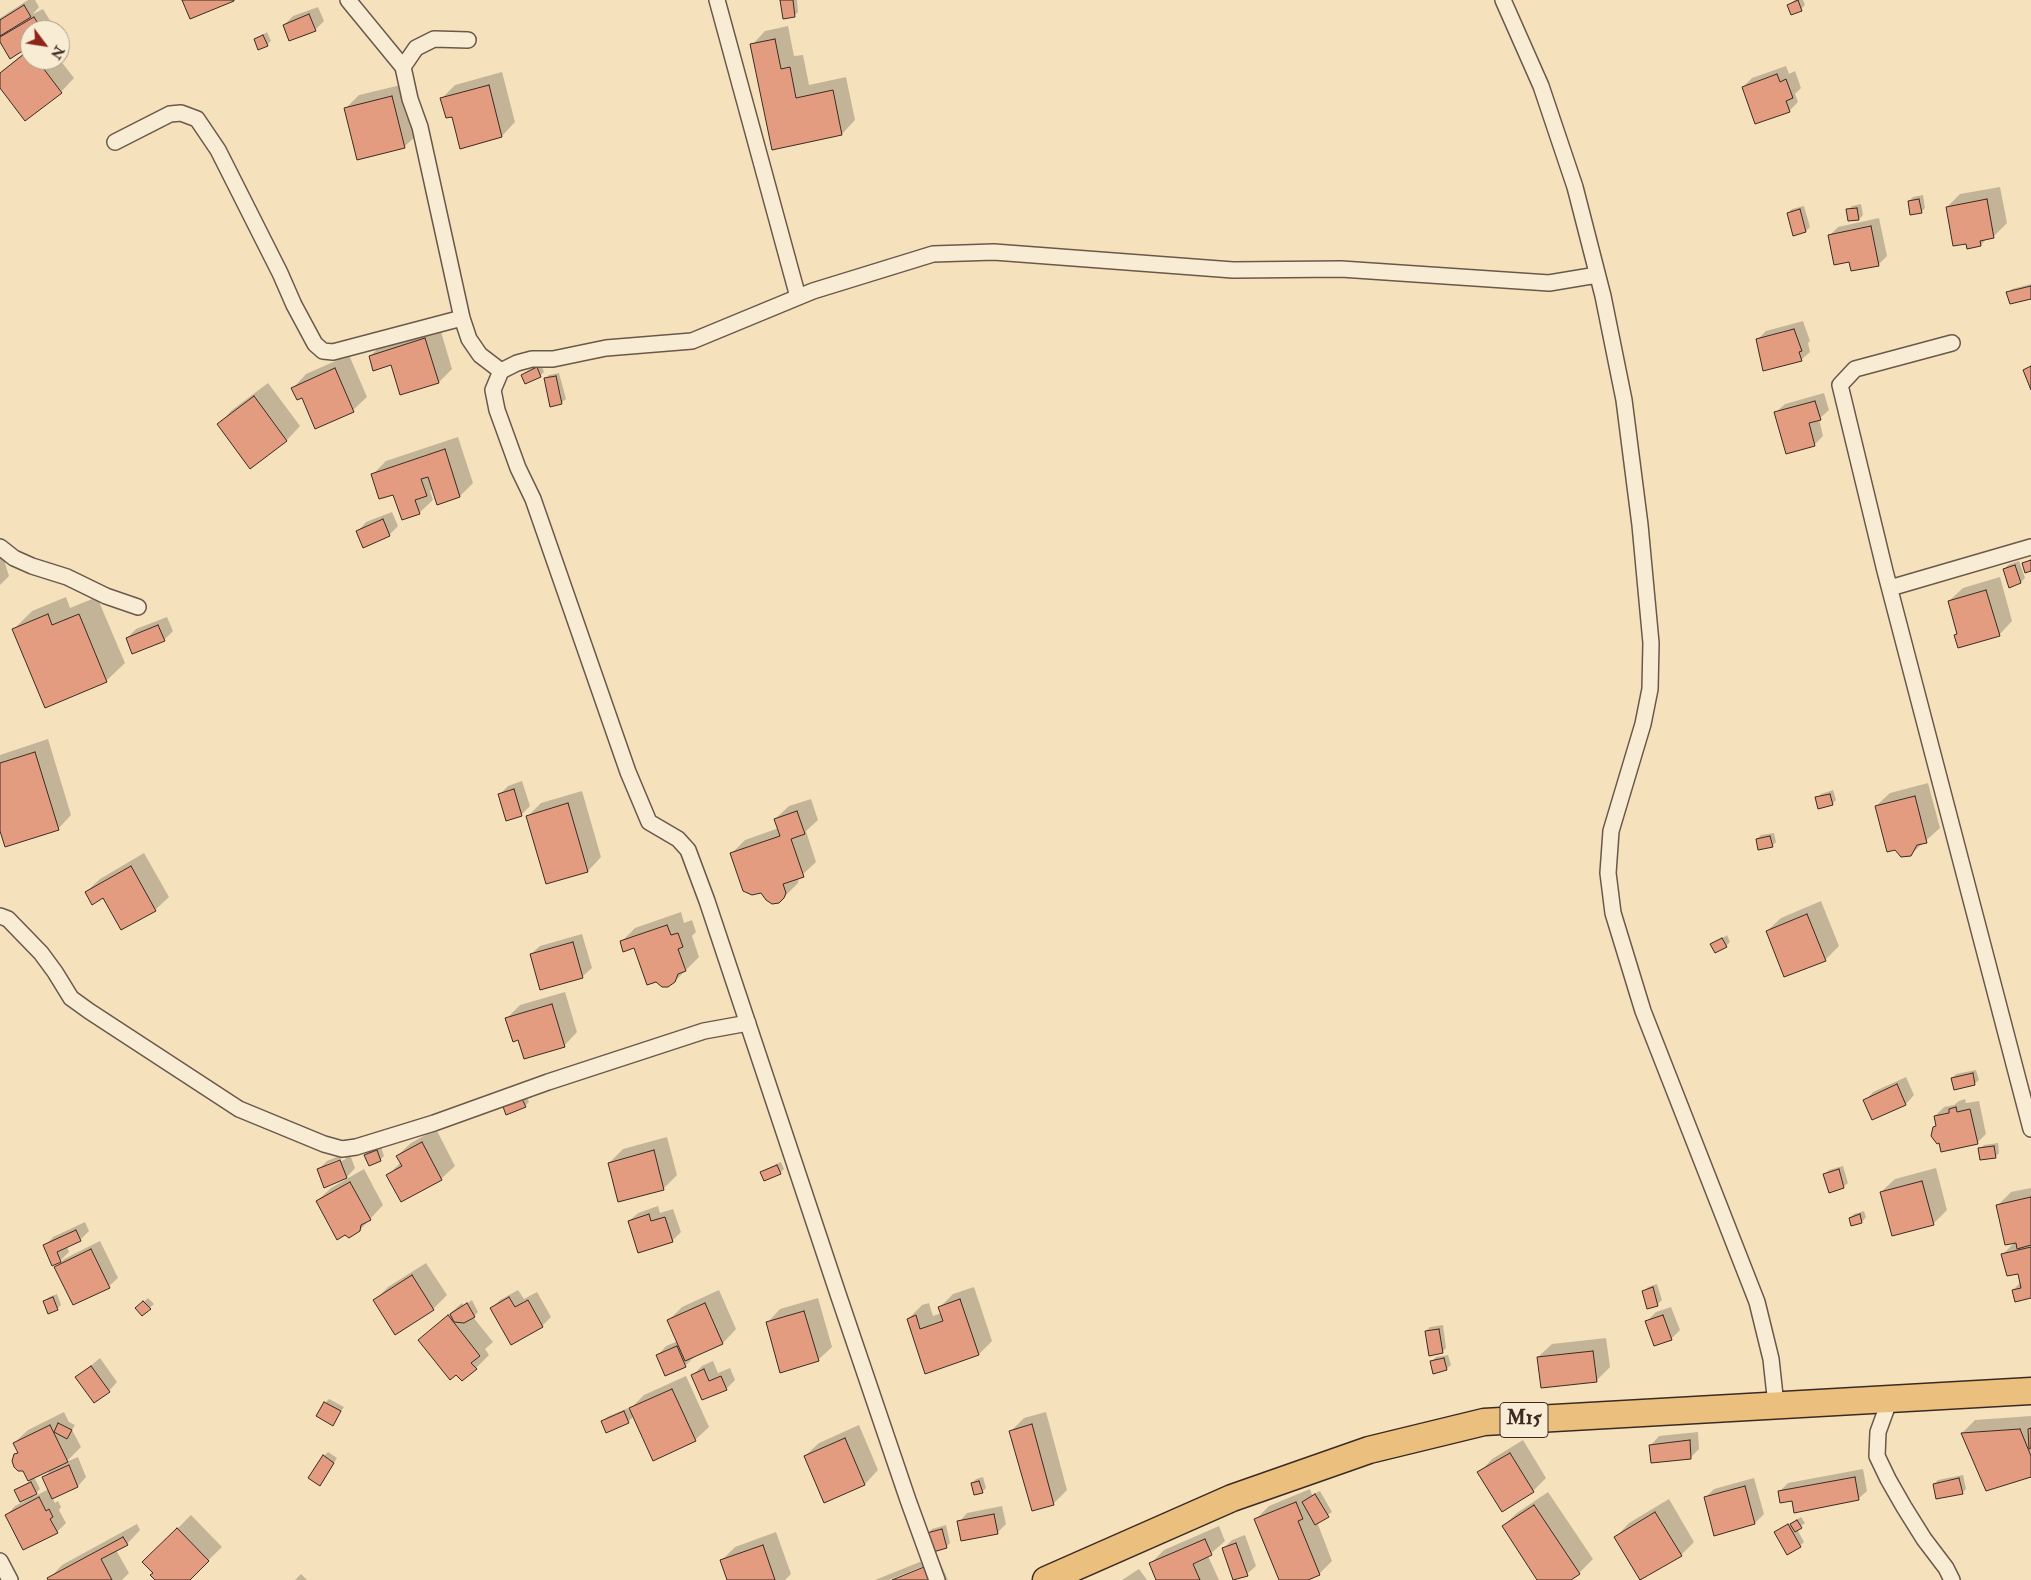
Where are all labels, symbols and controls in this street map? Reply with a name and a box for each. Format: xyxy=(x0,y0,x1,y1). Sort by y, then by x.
north arrow xyxy=(20,20,70,70)
text: N xyxy=(47,43,68,62)
road number: M15 xyxy=(1500,1402,1548,1438)

